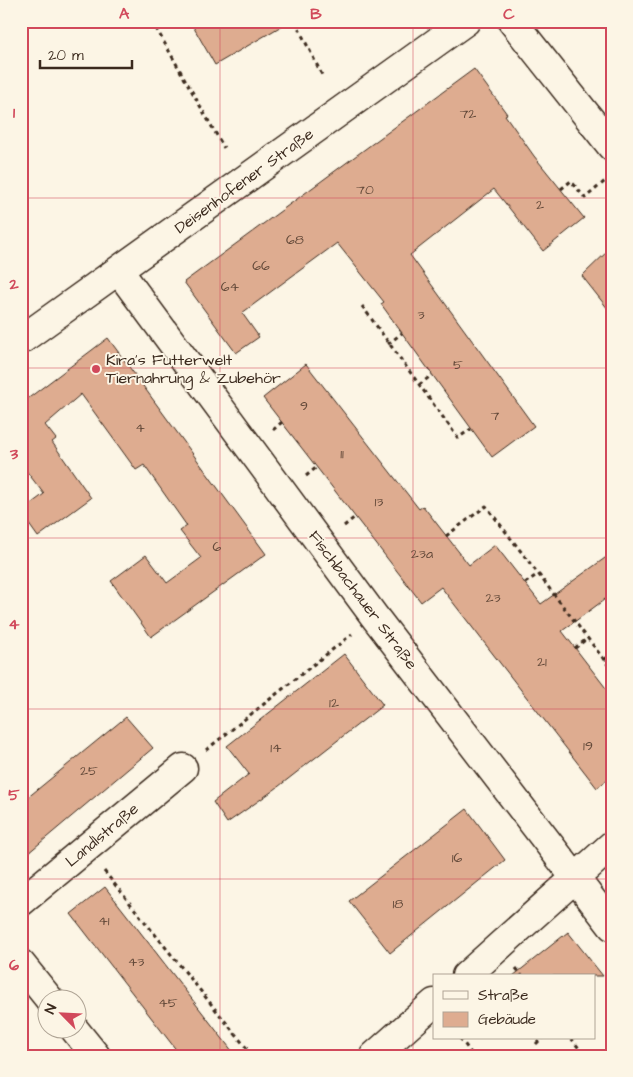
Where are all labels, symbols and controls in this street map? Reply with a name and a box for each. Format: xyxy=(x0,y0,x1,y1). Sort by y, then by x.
text: A xyxy=(119,3,130,25)
text: B xyxy=(310,3,322,25)
text: C xyxy=(503,3,515,25)
scale bar xyxy=(40,38,132,70)
text: 20 m xyxy=(48,45,84,66)
text: 1 xyxy=(13,102,16,124)
house number: 72 xyxy=(460,104,476,124)
street label: Deisenhofener Straße xyxy=(170,123,318,239)
house number: 70 xyxy=(356,180,374,200)
house number: 2 xyxy=(536,195,544,215)
house number: 68 xyxy=(286,230,304,250)
house number: 66 xyxy=(252,256,270,276)
text: 2 xyxy=(8,273,19,295)
house number: 64 xyxy=(221,277,240,297)
house number: 3 xyxy=(417,305,425,325)
place label: Kira's Futterwelt Tiernahrung & Zubehör xyxy=(106,349,281,390)
house number: 5 xyxy=(453,355,463,375)
marker: Kira's Futterwelt Tiernahrung & Zubehör xyxy=(90,363,102,375)
house number: 9 xyxy=(300,396,308,416)
house number: 7 xyxy=(491,406,500,426)
house number: 4 xyxy=(135,418,145,438)
text: 3 xyxy=(9,443,19,465)
house number: 11 xyxy=(340,444,344,464)
house number: 13 xyxy=(375,492,383,512)
street label: Fischbachauer Straße xyxy=(303,526,423,674)
house number: 6 xyxy=(213,537,222,557)
house number: 23a xyxy=(411,544,433,564)
house number: 23 xyxy=(485,588,501,608)
text: 4 xyxy=(9,613,20,635)
house number: 21 xyxy=(537,652,547,672)
house number: 12 xyxy=(329,693,339,713)
house number: 19 xyxy=(583,736,593,756)
house number: 14 xyxy=(270,738,282,758)
house number: 25 xyxy=(80,761,98,781)
text: 5 xyxy=(8,784,20,806)
street label: Landlstraße xyxy=(61,798,144,872)
house number: 16 xyxy=(452,848,463,868)
house number: 18 xyxy=(393,894,403,914)
house number: 41 xyxy=(98,911,110,931)
house number: 43 xyxy=(128,952,144,972)
text: 6 xyxy=(9,954,19,976)
legend xyxy=(433,974,596,1040)
text: Straße xyxy=(478,985,528,1006)
north arrow xyxy=(38,990,88,1040)
house number: 45 xyxy=(158,993,178,1013)
text: N xyxy=(40,1001,62,1017)
text: Gebäude xyxy=(478,1009,536,1030)

